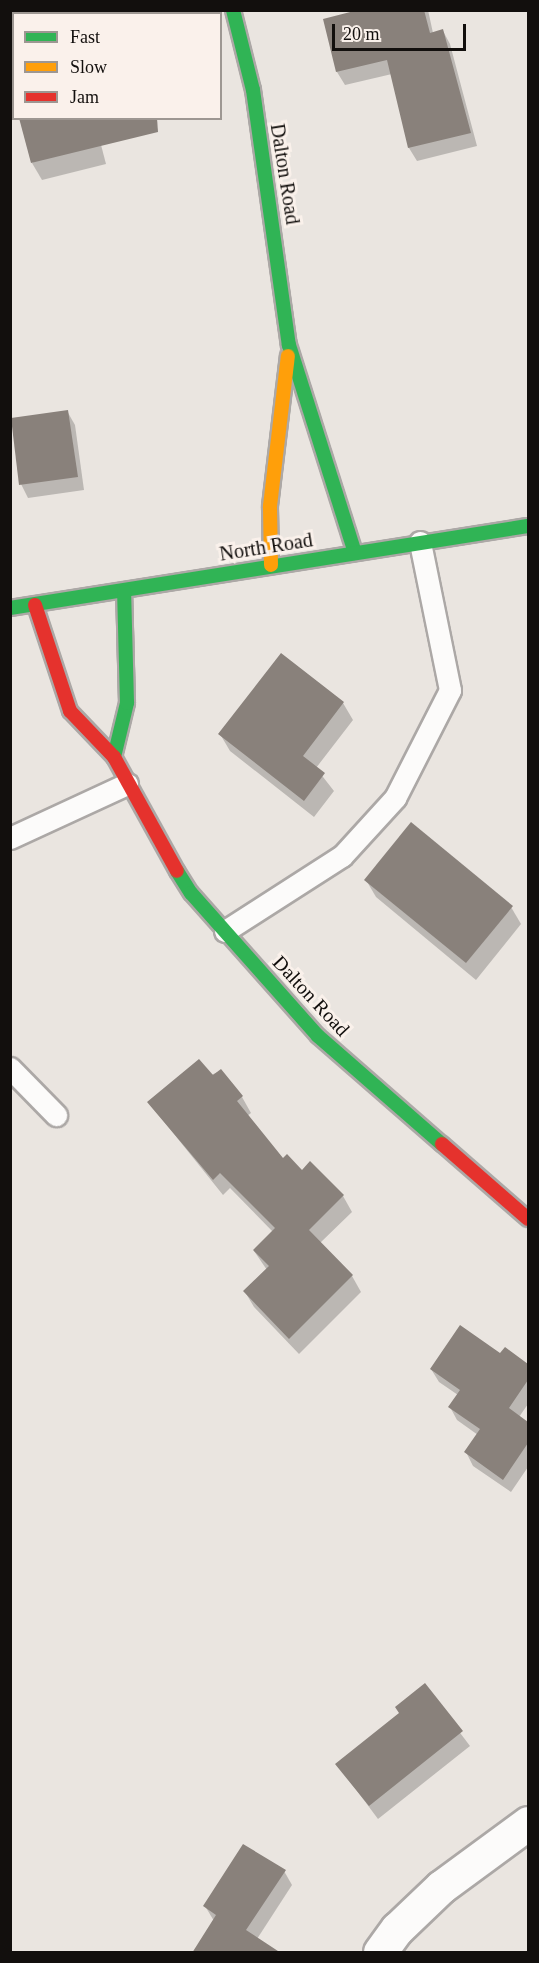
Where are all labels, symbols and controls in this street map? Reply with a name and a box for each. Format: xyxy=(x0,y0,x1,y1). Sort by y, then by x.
legend xyxy=(12,12,222,120)
scale bar xyxy=(335,12,468,50)
text: 20 m xyxy=(343,24,380,44)
text: Fast xyxy=(70,27,100,47)
text: Slow xyxy=(70,57,107,77)
text: Jam xyxy=(70,87,99,107)
street label: Dalton Road xyxy=(265,122,305,226)
street label: North Road xyxy=(218,528,314,566)
street label: Dalton Road xyxy=(268,951,354,1041)

